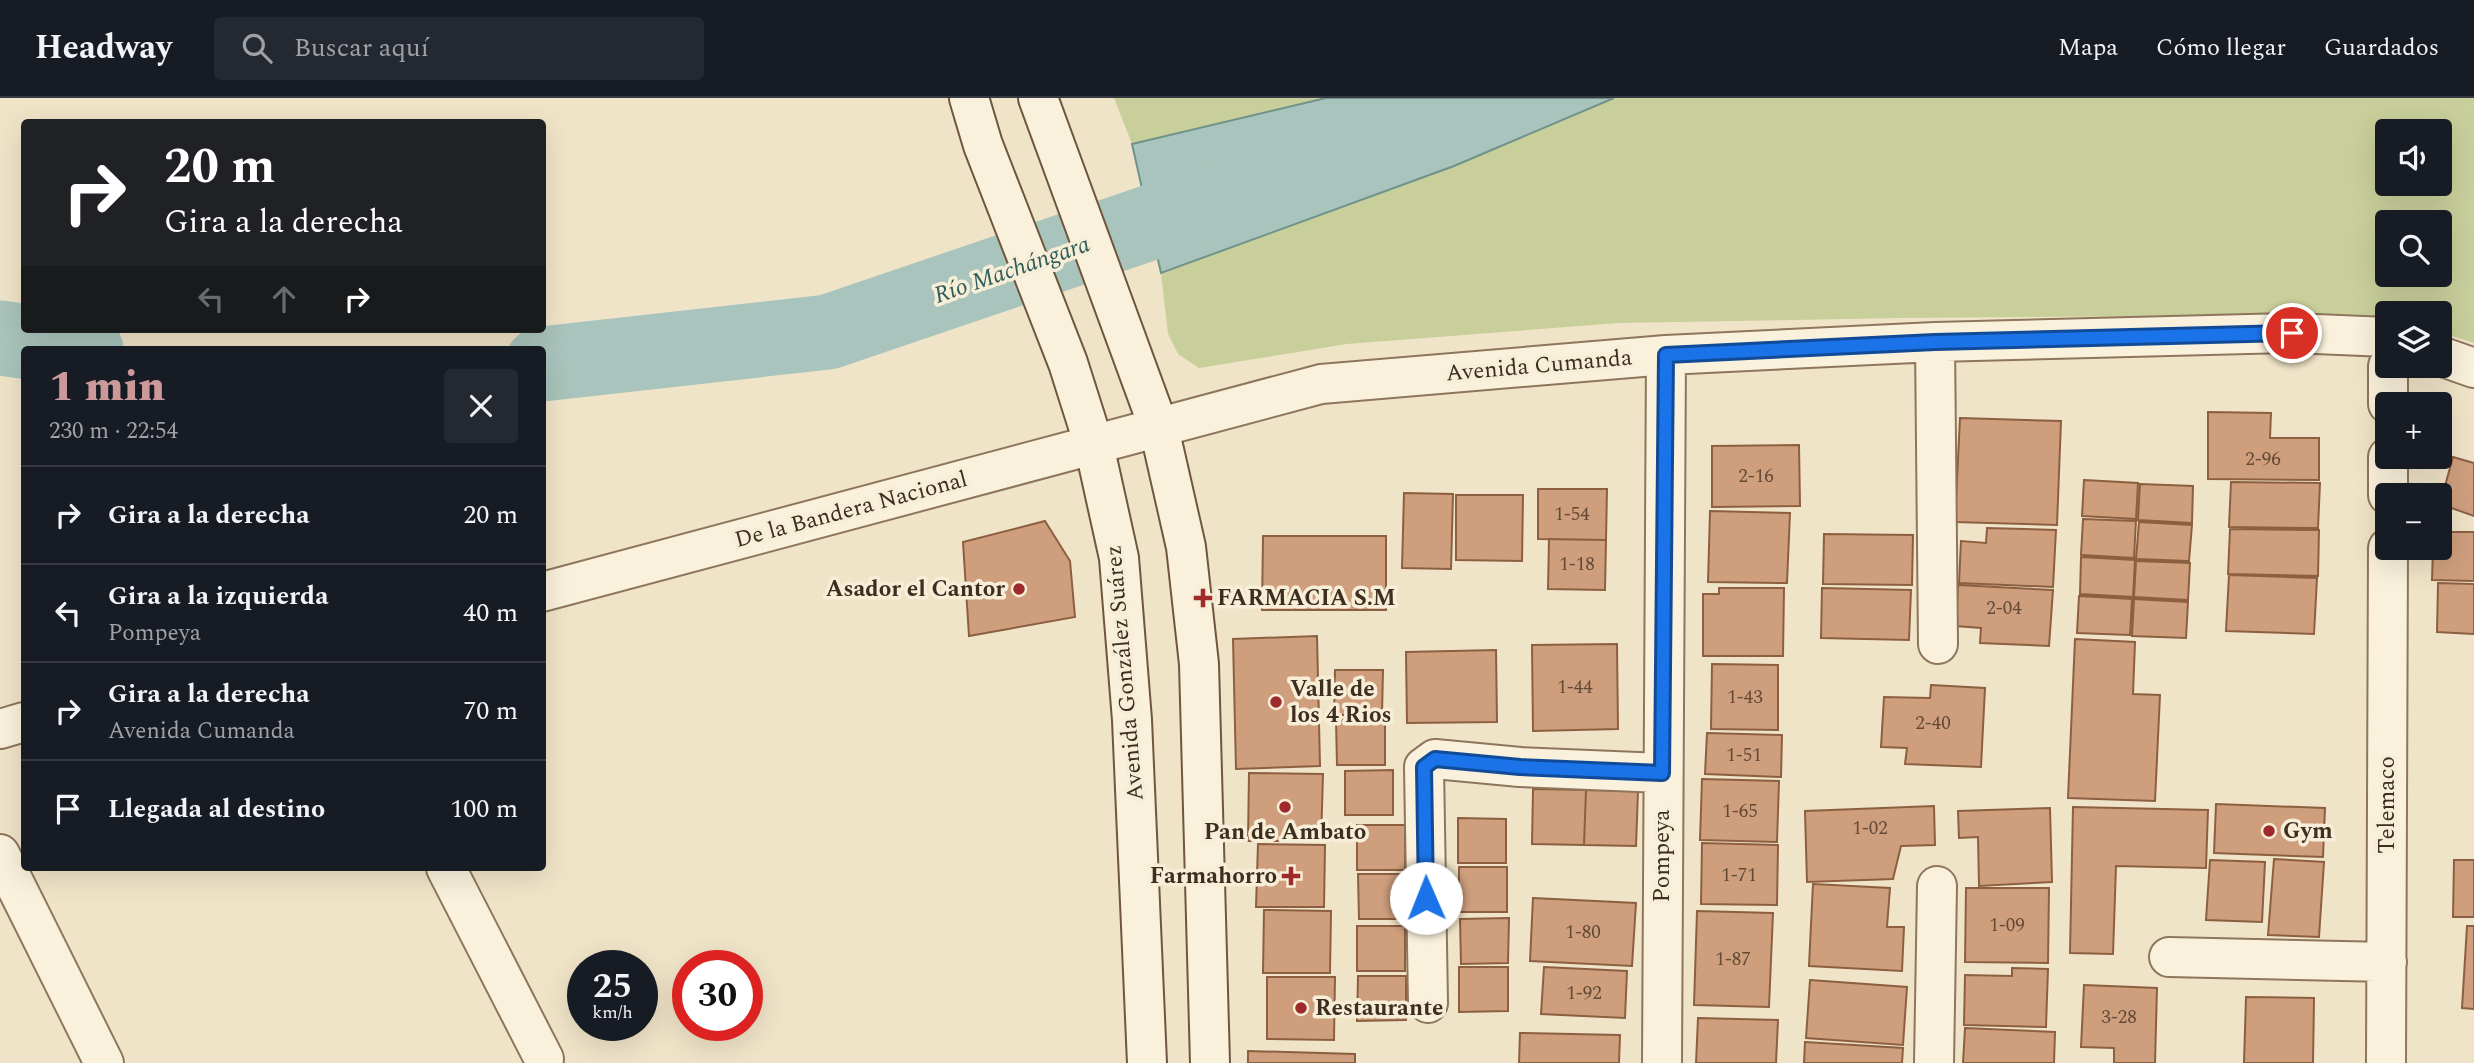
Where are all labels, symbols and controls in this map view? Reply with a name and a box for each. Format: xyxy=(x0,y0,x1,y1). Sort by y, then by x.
search box xyxy=(214,17,704,80)
text: Headway xyxy=(35,23,172,73)
text: Buscar aquí xyxy=(294,28,429,68)
icon: search xyxy=(238,29,276,67)
text: Mapa xyxy=(2058,30,2118,66)
text: Cómo llegar xyxy=(2156,30,2286,66)
text: Guardados xyxy=(2324,30,2439,66)
map controls xyxy=(2375,119,2452,560)
button: sound xyxy=(2375,119,2452,196)
text: 20 m xyxy=(164,130,275,205)
icon: right xyxy=(49,147,140,238)
text: Gira a la derecha xyxy=(164,198,403,247)
button: search xyxy=(2375,210,2452,287)
water label: Río Machángara xyxy=(929,226,1095,314)
icon: left xyxy=(192,280,230,318)
icon: ahead xyxy=(265,280,303,318)
icon: right xyxy=(338,280,376,318)
button: layers xyxy=(2375,301,2452,378)
pin xyxy=(2262,303,2322,363)
icon: arrive xyxy=(2273,314,2311,352)
street label: Avenida Cumanda xyxy=(1444,340,1634,392)
text: 1 min xyxy=(49,356,165,419)
button: close xyxy=(444,369,518,443)
button: + xyxy=(2375,392,2452,469)
text: 230 m · 22:54 xyxy=(49,414,178,449)
house number: 2-96 xyxy=(2245,445,2281,474)
street label: De la Bandera Nacional xyxy=(731,462,971,558)
house number: 2-16 xyxy=(1738,462,1774,491)
button: − xyxy=(2375,483,2452,560)
text: Gira a la derecha xyxy=(108,495,310,535)
text: 20 m xyxy=(463,495,518,535)
icon: right xyxy=(49,496,87,534)
house number: 1-54 xyxy=(1554,500,1590,529)
street label: Avenida González Suárez xyxy=(1096,544,1154,802)
house number: 1-18 xyxy=(1559,550,1595,579)
place label: Asador el Cantor xyxy=(826,572,1005,607)
text: Gira a la izquierda xyxy=(108,576,329,616)
marker: Asador el Cantor xyxy=(1011,581,1027,597)
place label: FARMACIA S.M xyxy=(1217,581,1396,616)
marker: FARMACIA S.M xyxy=(1195,590,1211,606)
text: 40 m xyxy=(463,593,518,633)
icon: left xyxy=(49,594,87,632)
house number: 2-04 xyxy=(1986,594,2022,623)
text: Pompeya xyxy=(108,616,201,651)
place label: Valle de los 4 Rios xyxy=(1290,672,1392,733)
house number: 1-44 xyxy=(1557,673,1593,702)
text: Gira a la derecha xyxy=(108,674,310,714)
house number: 1-43 xyxy=(1727,683,1763,712)
text: 70 m xyxy=(463,691,518,731)
icon: right xyxy=(49,692,87,730)
marker: Valle de los 4 Rios xyxy=(1268,694,1284,710)
house number: 2-40 xyxy=(1915,709,1951,738)
text: Avenida Cumanda xyxy=(108,714,295,749)
house number: 1-51 xyxy=(1726,741,1762,770)
street label: Telemaco xyxy=(2370,756,2405,854)
text: Llegada al destino xyxy=(108,789,325,829)
text: 100 m xyxy=(450,789,518,829)
icon: arrive xyxy=(49,790,87,828)
house number: 1-65 xyxy=(1722,797,1758,826)
marker: Pan de Ambato xyxy=(1277,799,1293,815)
street label: Pompeya xyxy=(1645,810,1680,903)
house number: 1-02 xyxy=(1852,814,1888,843)
place label: Gym xyxy=(2283,814,2333,849)
place label: Pan de Ambato xyxy=(1204,815,1366,850)
marker: Gym xyxy=(2261,823,2277,839)
place label: Farmahorro xyxy=(1150,859,1277,894)
position arrow xyxy=(1389,861,1463,935)
house number: 1-71 xyxy=(1721,861,1757,890)
marker: Farmahorro xyxy=(1283,868,1299,884)
house number: 1-09 xyxy=(1989,911,2025,940)
house number: 1-80 xyxy=(1565,918,1601,947)
house number: 1-87 xyxy=(1715,945,1751,974)
speed limit sign: 30 xyxy=(672,950,763,1041)
text: 25 xyxy=(593,960,632,1013)
house number: 1-92 xyxy=(1566,979,1602,1008)
place label: Restaurante xyxy=(1315,991,1443,1026)
text: km/h xyxy=(592,999,633,1026)
marker: Restaurante xyxy=(1293,1000,1309,1016)
house number: 3-28 xyxy=(2101,1003,2137,1032)

